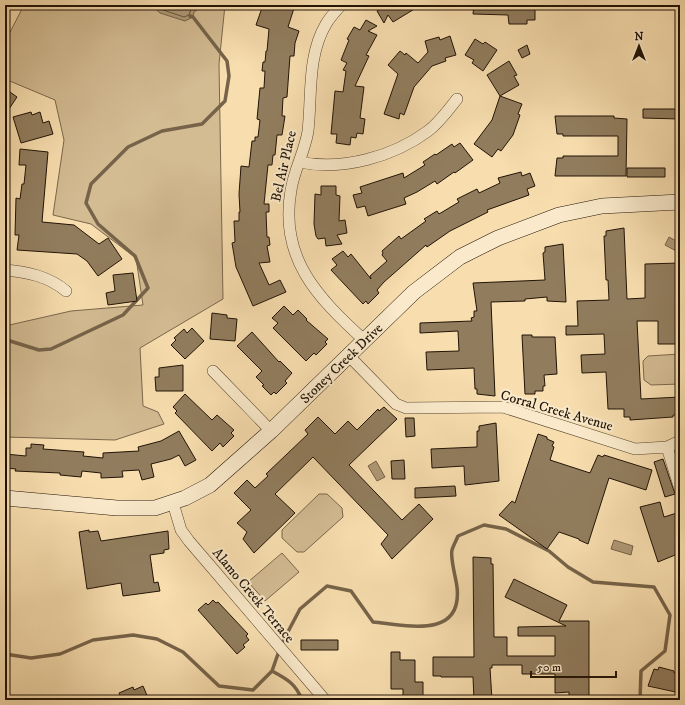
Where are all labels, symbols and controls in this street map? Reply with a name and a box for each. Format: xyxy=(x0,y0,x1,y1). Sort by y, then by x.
north arrow xyxy=(619,26,659,66)
text: N xyxy=(634,30,644,44)
street label: Bel Air Place xyxy=(267,129,301,204)
street label: Stoney Creek Drive xyxy=(296,319,387,408)
street label: Corral Creek Avenue xyxy=(498,386,615,436)
street label: Alamo Creek Terrace xyxy=(208,544,298,647)
scale bar xyxy=(531,653,616,679)
text: 50 m xyxy=(537,660,561,675)

